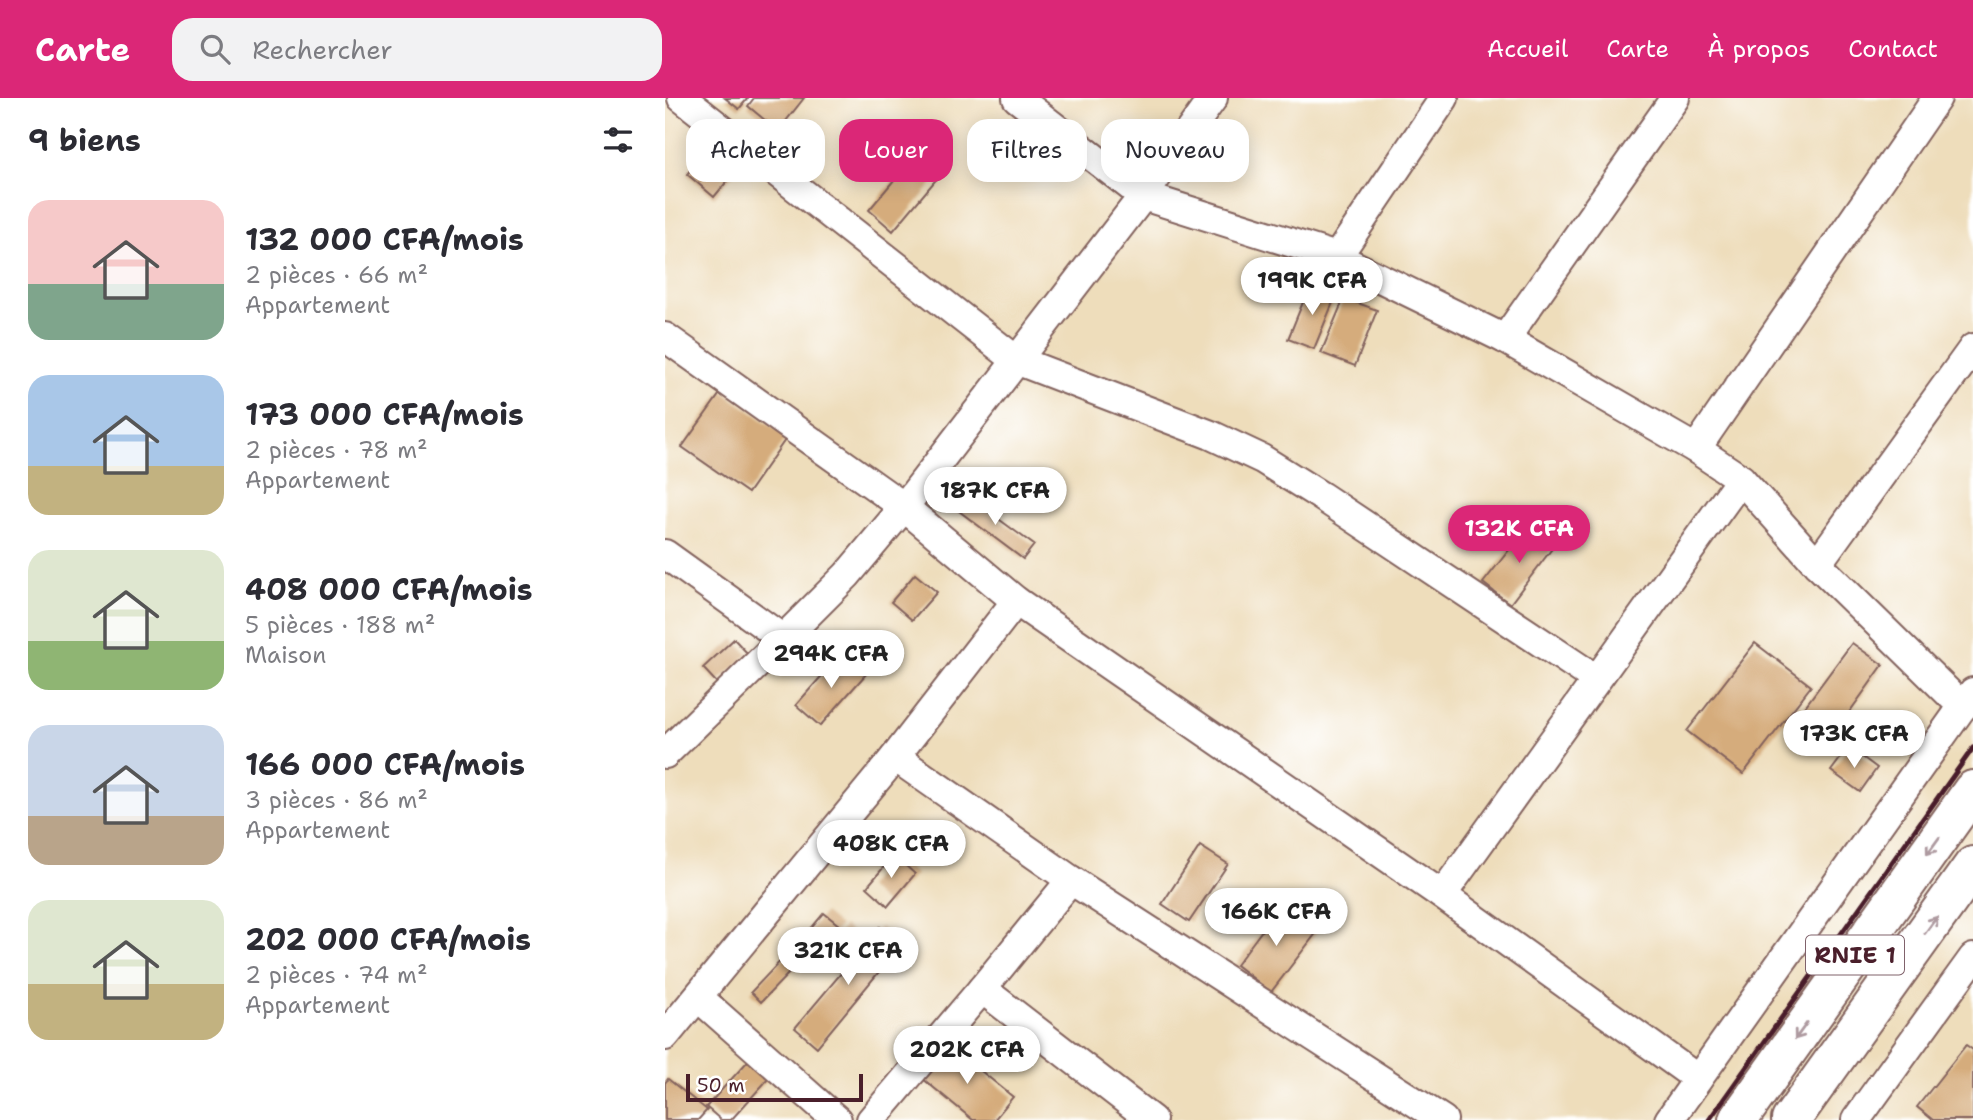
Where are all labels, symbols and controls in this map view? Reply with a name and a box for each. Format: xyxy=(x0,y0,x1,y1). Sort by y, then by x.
search box xyxy=(172,18,662,81)
text: Carte xyxy=(35,27,130,72)
icon: search xyxy=(196,30,234,68)
text: Rechercher xyxy=(252,32,393,67)
text: Accueil xyxy=(1487,33,1568,65)
text: Carte xyxy=(1606,33,1669,65)
text: À propos xyxy=(1707,33,1810,65)
text: Contact xyxy=(1848,33,1938,65)
chip: Acheter xyxy=(686,119,825,182)
chip: Louer xyxy=(839,119,953,182)
chip: Filtres xyxy=(967,119,1087,182)
chip: Nouveau xyxy=(1101,119,1249,182)
text: 9 biens xyxy=(28,120,141,161)
icon: filters xyxy=(599,121,637,159)
text: 132 000 CFA/mois xyxy=(245,219,524,260)
icon: home xyxy=(84,228,168,312)
pin: 199K CFA xyxy=(1240,258,1384,317)
text: 2 pièces · 66 m² xyxy=(245,260,428,290)
text: 199K CFA xyxy=(1257,265,1367,295)
text: Appartement xyxy=(245,290,390,320)
text: 173 000 CFA/mois xyxy=(245,394,524,435)
icon: home xyxy=(84,403,168,487)
text: 2 pièces · 78 m² xyxy=(245,435,428,465)
text: Appartement xyxy=(245,465,390,495)
pin: 187K CFA xyxy=(923,468,1067,527)
text: 187K CFA xyxy=(940,475,1050,505)
pin: 132K CFA xyxy=(1447,505,1591,565)
text: 132K CFA xyxy=(1464,513,1574,543)
text: 408 000 CFA/mois xyxy=(245,569,533,610)
icon: home xyxy=(84,578,168,662)
text: 5 pièces · 188 m² xyxy=(245,610,435,640)
pin: 294K CFA xyxy=(759,630,903,690)
text: 294K CFA xyxy=(773,638,889,668)
text: Maison xyxy=(245,640,326,670)
pin: 173K CFA xyxy=(1782,710,1926,770)
text: 173K CFA xyxy=(1799,718,1909,748)
text: 166 000 CFA/mois xyxy=(245,744,525,785)
icon: home xyxy=(84,753,168,837)
text: 3 pièces · 86 m² xyxy=(245,785,428,815)
text: Appartement xyxy=(245,815,390,845)
pin: 408K CFA xyxy=(819,820,963,880)
text: 408K CFA xyxy=(833,828,949,858)
one-way arrow xyxy=(1926,836,1940,855)
pin: 166K CFA xyxy=(1204,888,1348,948)
text: 166K CFA xyxy=(1221,896,1331,926)
one-way arrow xyxy=(1924,916,1938,935)
text: 202 000 CFA/mois xyxy=(245,919,531,960)
icon: home xyxy=(84,928,168,1012)
pin: 321K CFA xyxy=(776,928,920,987)
text: 321K CFA xyxy=(793,935,903,965)
road number: RNIE 1 xyxy=(1806,936,1904,974)
text: 2 pièces · 74 m² xyxy=(245,960,428,990)
text: Appartement xyxy=(245,990,390,1020)
one-way arrow xyxy=(1794,1021,1808,1040)
pin: 202K CFA xyxy=(895,1026,1039,1086)
text: 202K CFA xyxy=(909,1034,1025,1064)
scale bar xyxy=(686,1071,863,1103)
text: 50 m xyxy=(697,1073,745,1098)

